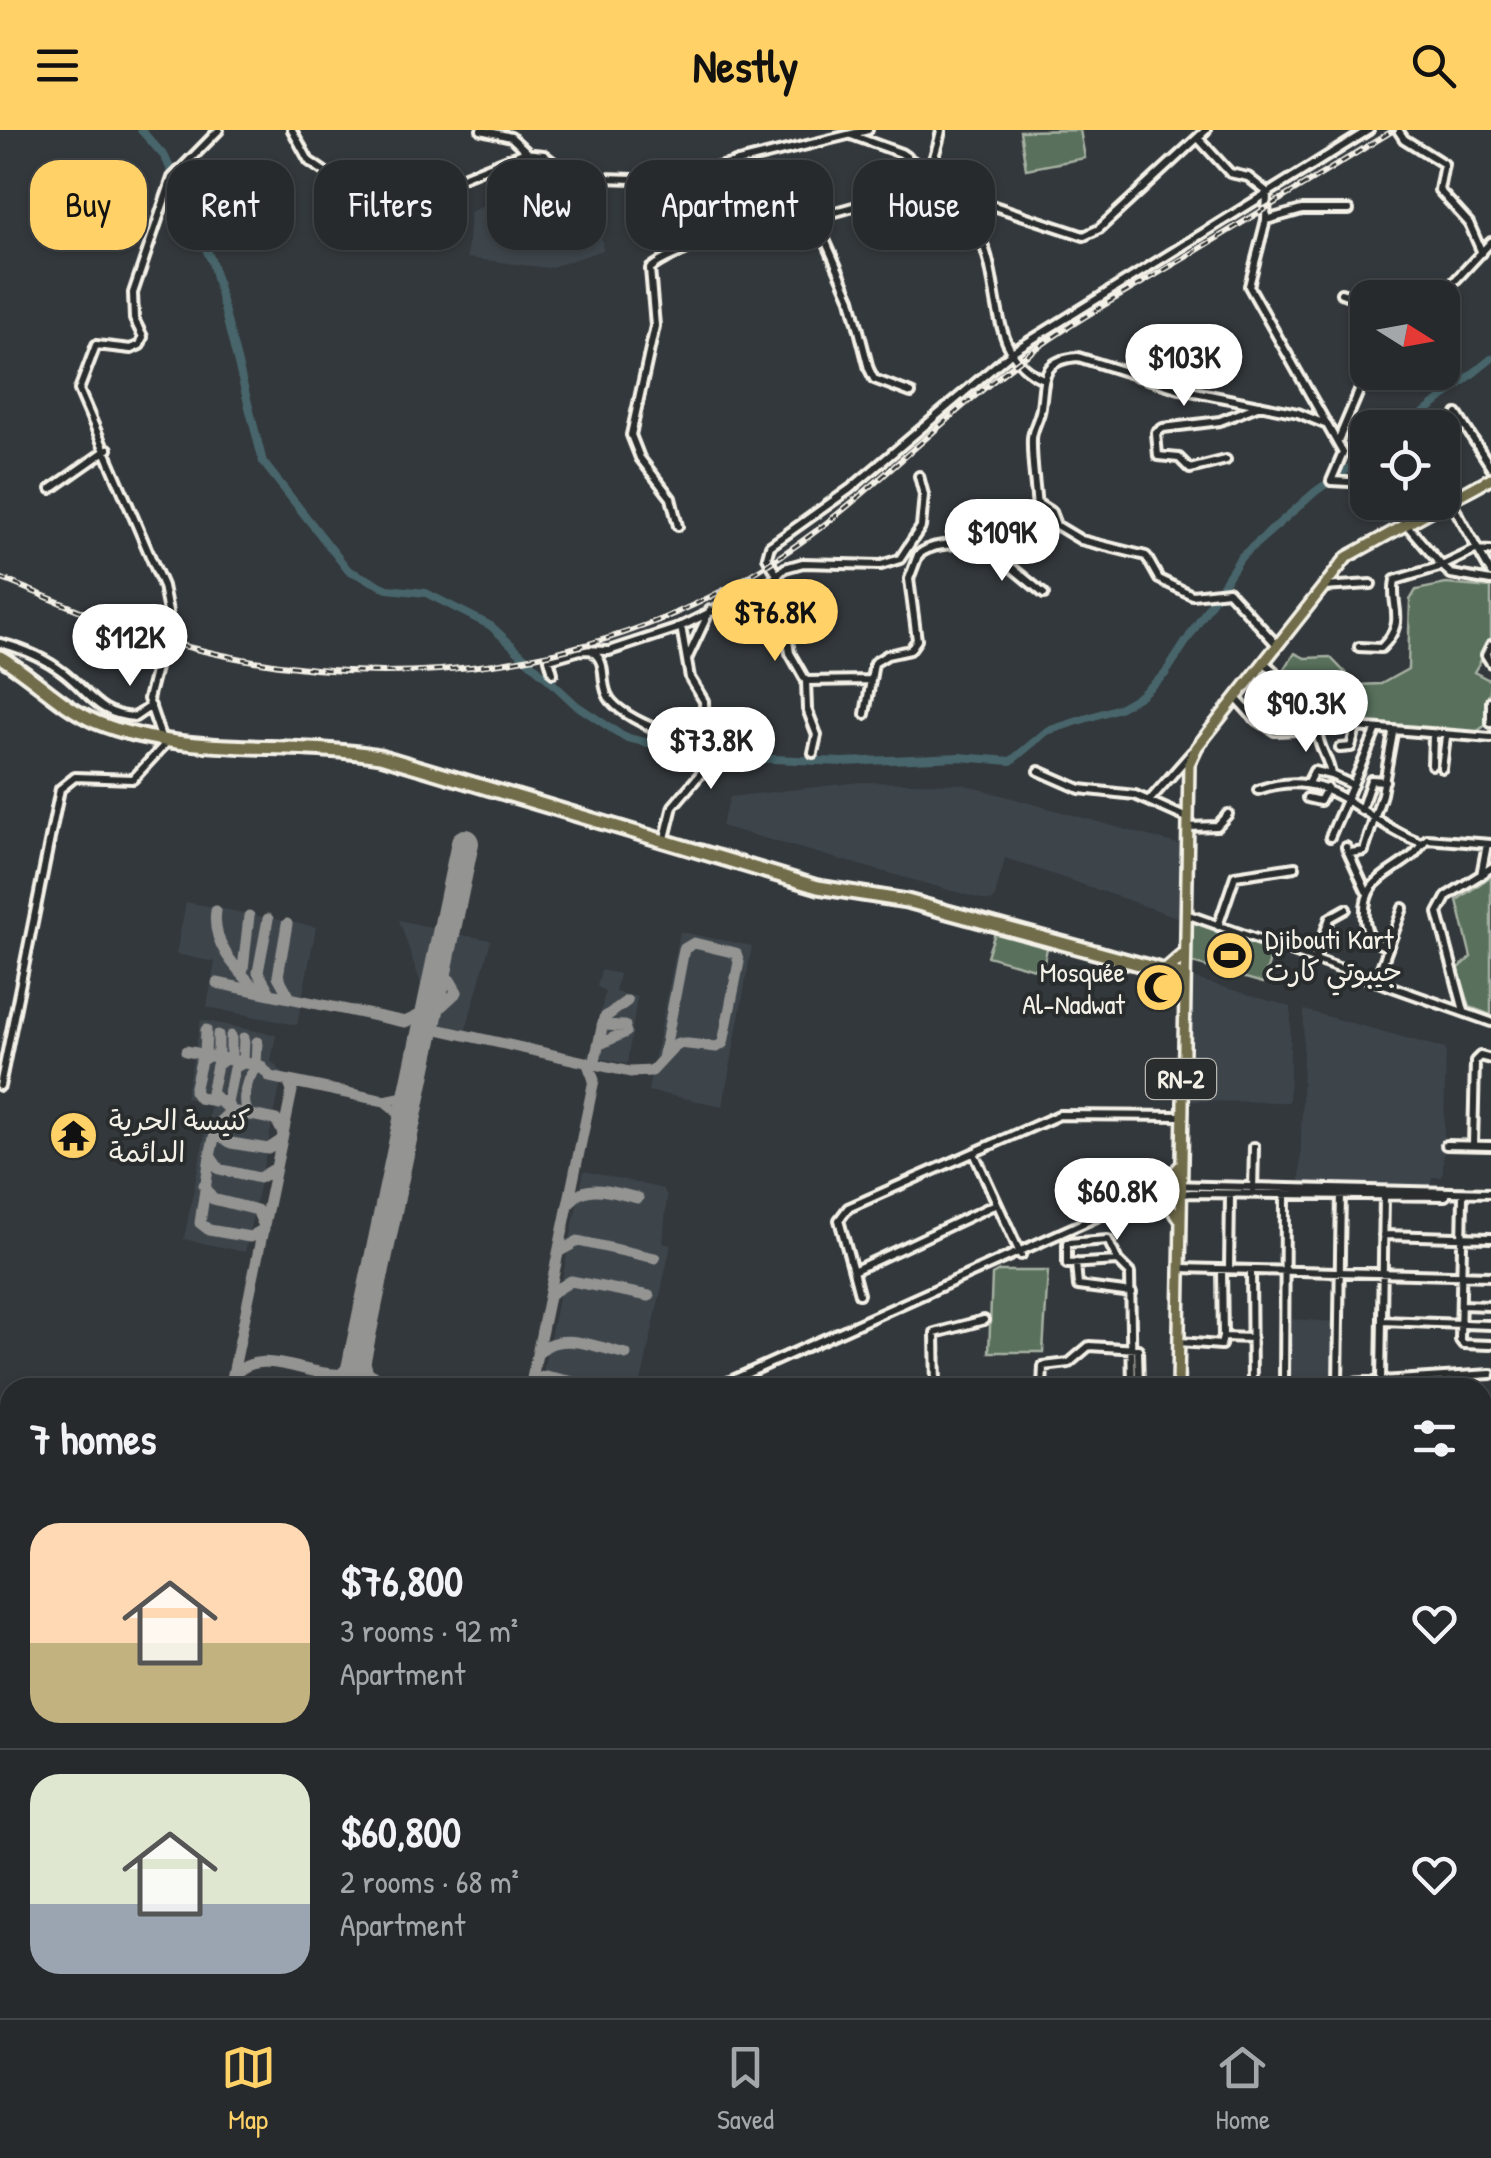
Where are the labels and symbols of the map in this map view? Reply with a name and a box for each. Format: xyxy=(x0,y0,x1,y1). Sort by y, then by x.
north arrow xyxy=(1350,280,1460,390)
pin: $103K xyxy=(1114,324,1254,409)
pin: $109K xyxy=(932,499,1072,584)
pin: $76.8K xyxy=(694,579,856,664)
pin: $112K xyxy=(60,604,200,689)
pin: $90.3K xyxy=(1225,670,1387,755)
pin: $73.8K xyxy=(630,707,792,792)
place label: Djibouti Kart جيبوتي كارت xyxy=(1265,920,1402,996)
sports icon: Djibouti Kart جيبوتي كارت xyxy=(1204,929,1256,981)
place label: Mosquée Al-Nadwat xyxy=(1022,953,1125,1023)
mosque icon: Mosquée Al-Nadwat xyxy=(1134,962,1186,1014)
road number: RN-2 xyxy=(1146,1059,1216,1099)
place label: كنيسة الحرية الدائمة xyxy=(109,1101,251,1171)
temple icon: كنيسة الحرية الدائمة xyxy=(48,1110,100,1162)
pin: $60.8K xyxy=(1036,1158,1198,1243)

